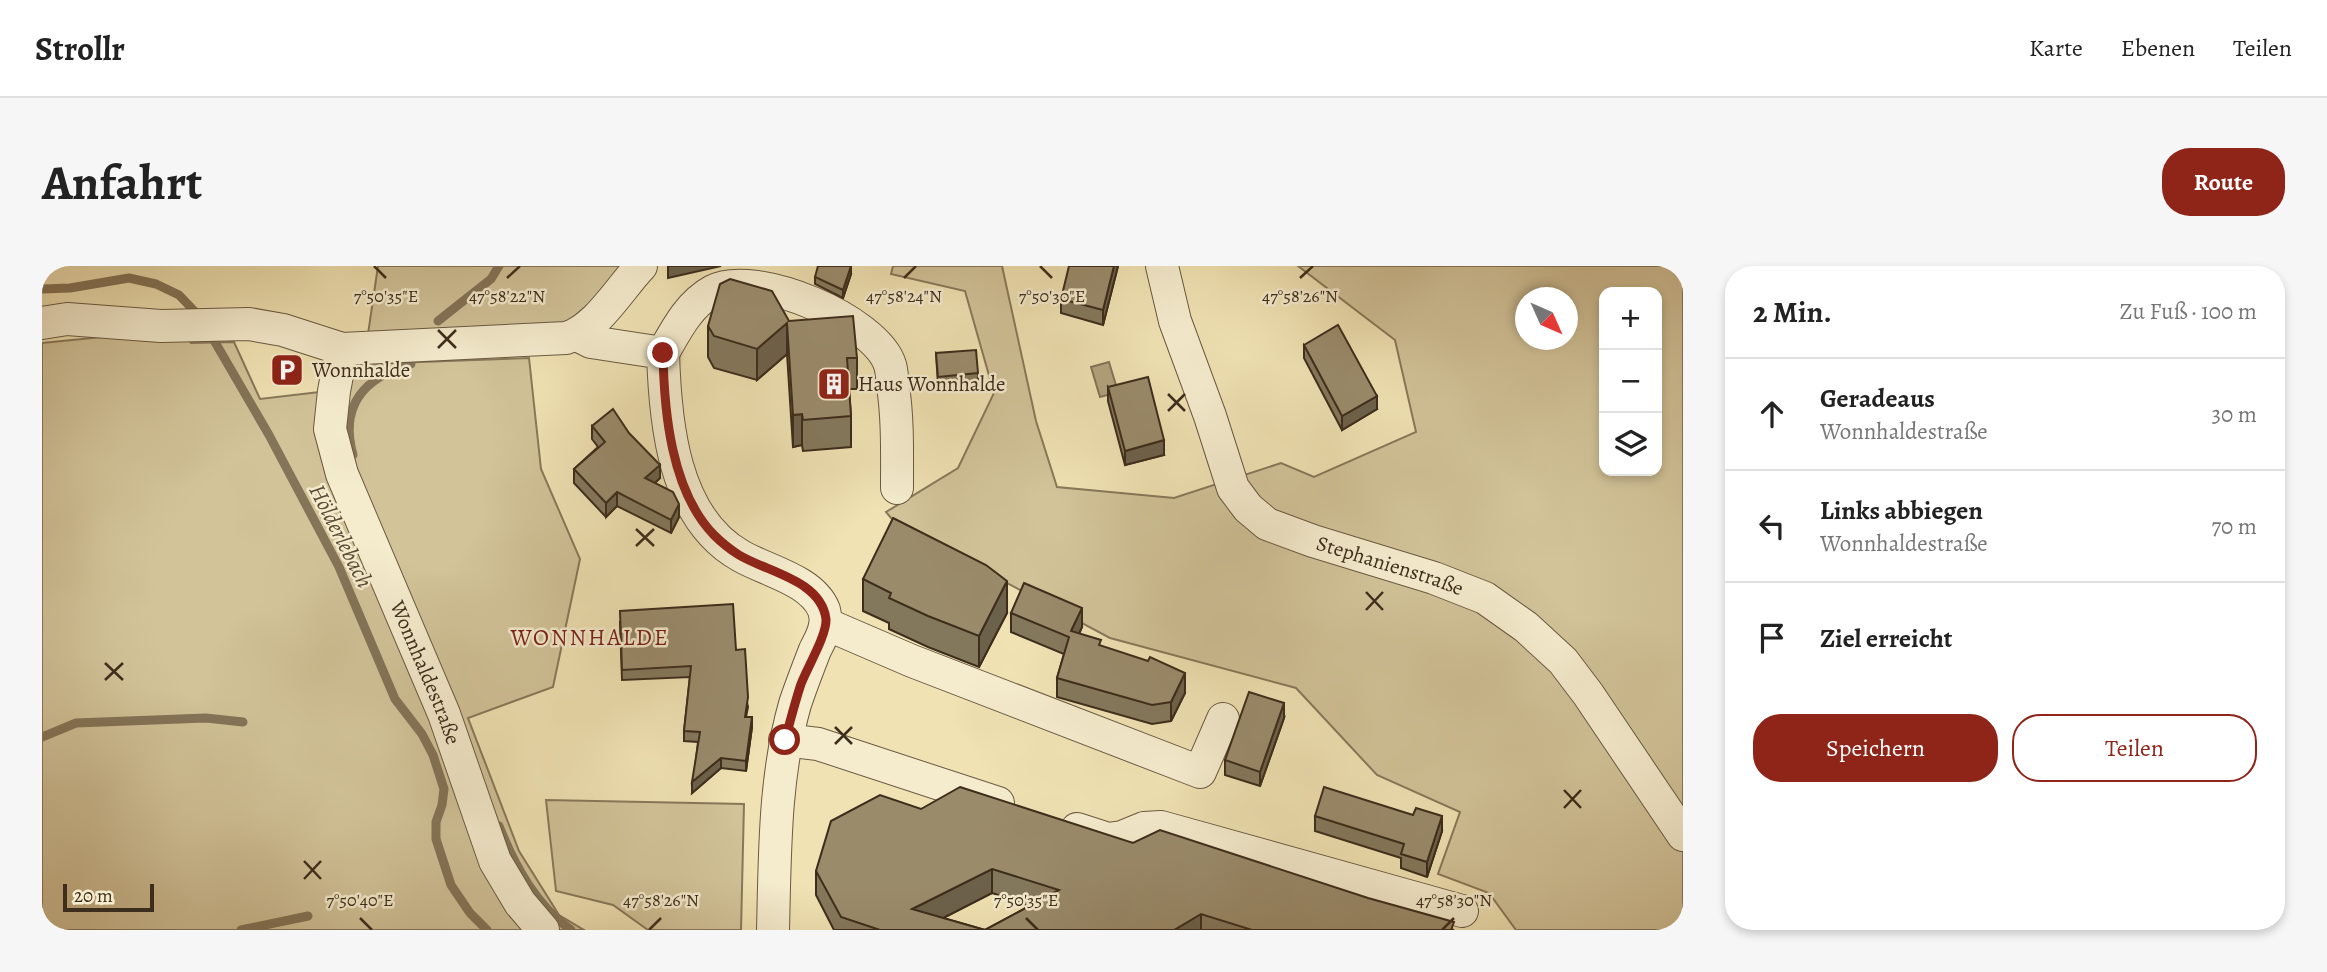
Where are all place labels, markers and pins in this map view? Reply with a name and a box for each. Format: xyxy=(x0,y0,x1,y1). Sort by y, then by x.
parking icon: Wonnhalde xyxy=(268,351,306,389)
place label: Wonnhalde xyxy=(311,356,410,384)
building icon: Haus Wonnhalde xyxy=(815,365,853,403)
place label: Haus Wonnhalde xyxy=(858,370,1005,398)

